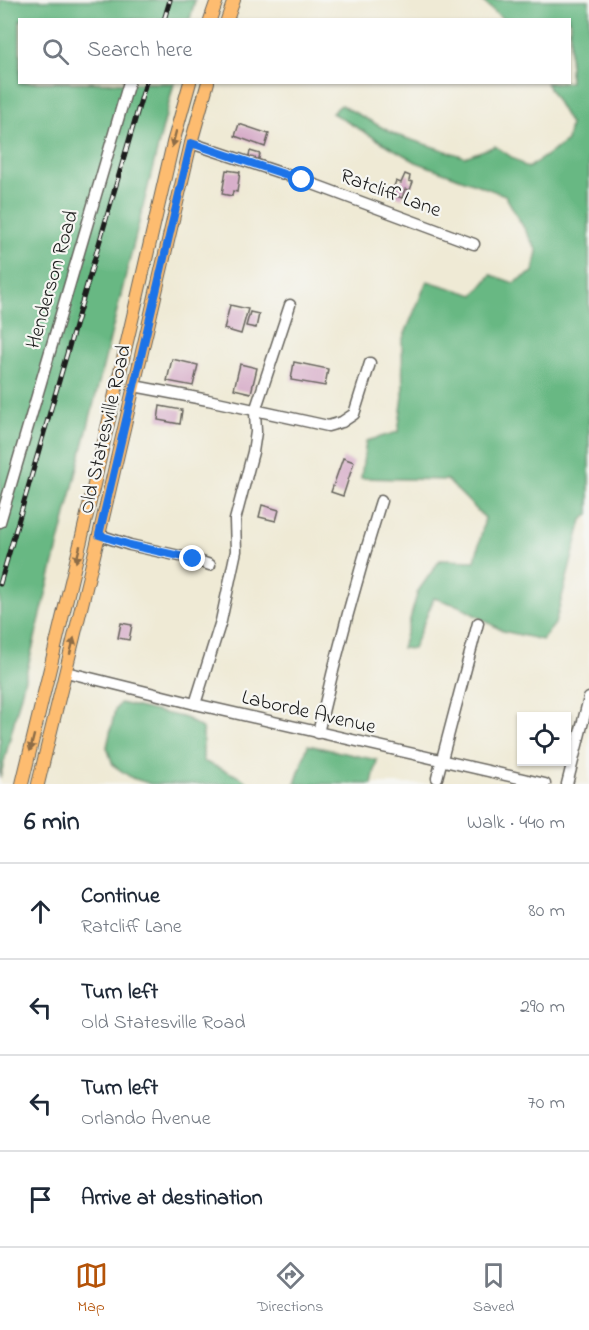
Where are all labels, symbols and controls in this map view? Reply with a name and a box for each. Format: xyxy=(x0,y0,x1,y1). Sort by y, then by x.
search box xyxy=(18,18,571,84)
icon: search xyxy=(39,35,72,68)
text: Search here xyxy=(87,35,192,67)
one-way arrow xyxy=(169,130,179,148)
street label: Ratcliff Lane xyxy=(335,162,446,226)
route start xyxy=(288,166,314,192)
street label: Henderson Road xyxy=(19,207,87,352)
street label: Old Statesville Road xyxy=(72,342,140,517)
one-way arrow xyxy=(72,544,82,563)
route end xyxy=(179,545,205,571)
one-way arrow xyxy=(68,636,78,655)
street label: Laborde Avenue xyxy=(238,683,379,743)
map controls xyxy=(517,712,571,766)
button: locate xyxy=(517,712,571,766)
one-way arrow xyxy=(27,734,36,753)
text: 6 min xyxy=(24,804,80,842)
text: Walk · 440 m xyxy=(467,809,565,838)
text: Continue xyxy=(81,881,160,913)
icon: ahead xyxy=(24,895,57,928)
text: 80 m xyxy=(528,897,565,926)
text: Ratcliff Lane xyxy=(81,913,182,942)
text: Turn left xyxy=(81,977,158,1009)
icon: left xyxy=(24,991,57,1024)
text: 290 m xyxy=(520,993,565,1022)
text: Old Statesville Road xyxy=(81,1009,245,1038)
text: Turn left xyxy=(81,1073,158,1105)
icon: left xyxy=(24,1087,57,1120)
text: 70 m xyxy=(528,1089,565,1118)
text: Orlando Avenue xyxy=(81,1105,211,1134)
icon: arrive xyxy=(24,1183,57,1216)
text: Arrive at destination xyxy=(81,1183,263,1215)
tab: Map xyxy=(75,1259,108,1319)
tab: Directions xyxy=(257,1259,323,1319)
tab: Saved xyxy=(473,1259,514,1319)

